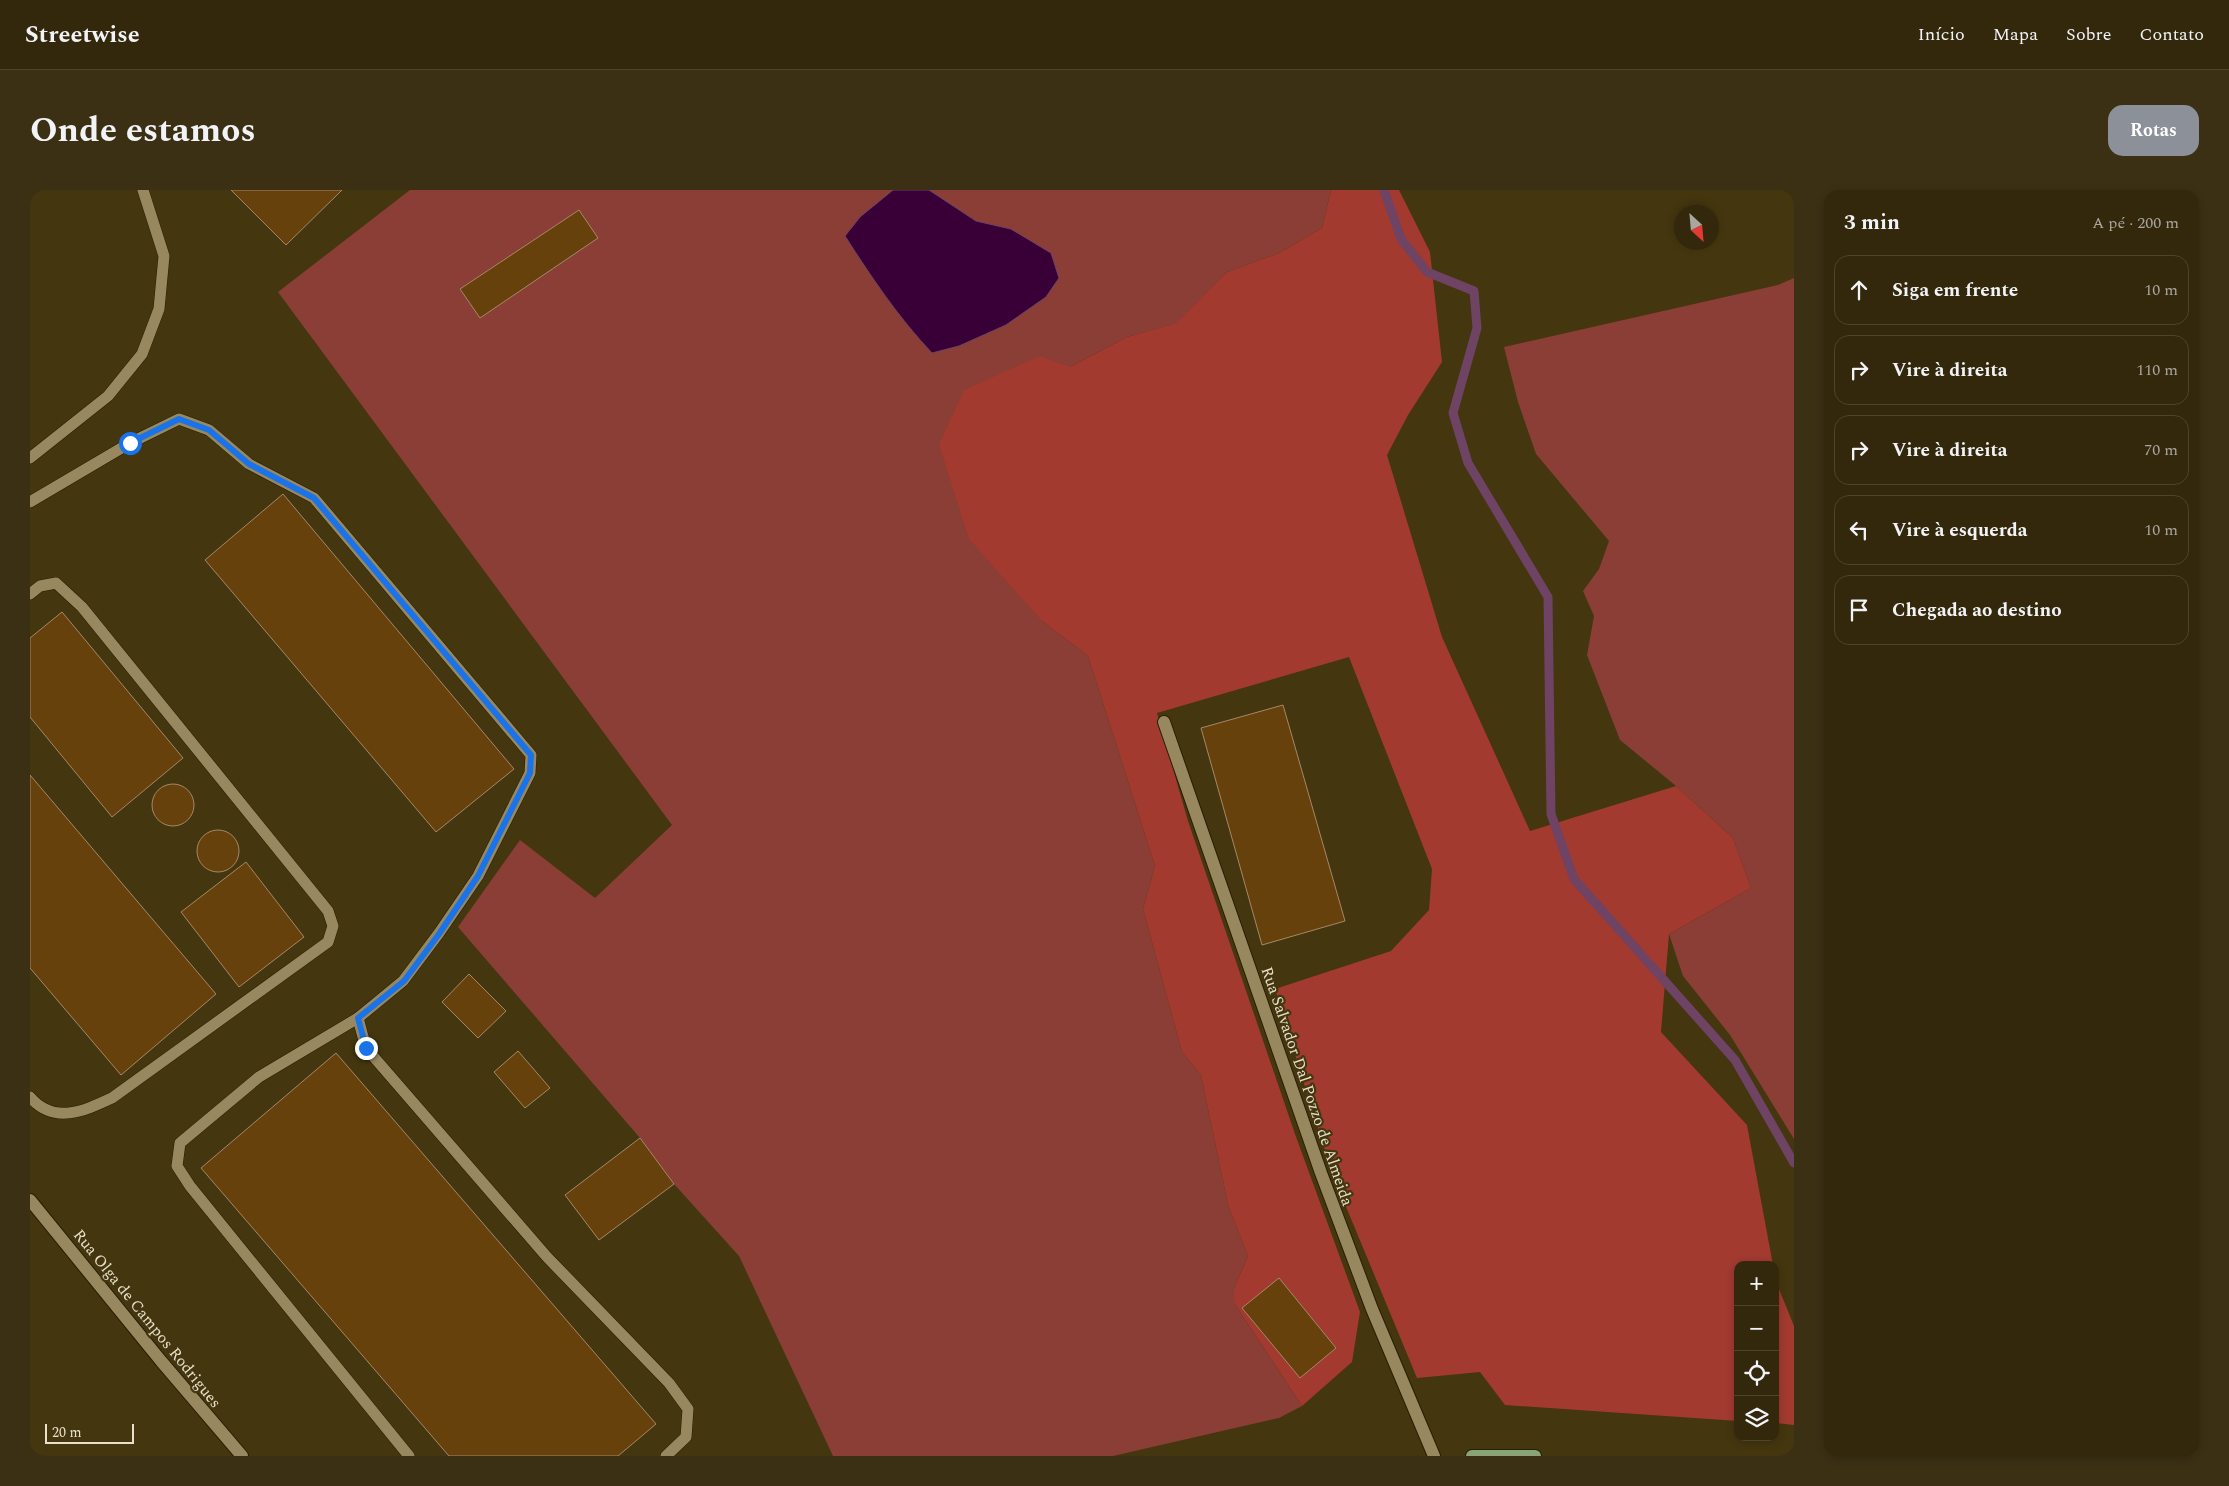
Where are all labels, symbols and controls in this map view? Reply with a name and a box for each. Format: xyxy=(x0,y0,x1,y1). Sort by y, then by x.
text: Streetwise xyxy=(25,17,140,53)
text: Início xyxy=(1918,21,1965,48)
text: Mapa xyxy=(1993,21,2038,48)
text: Sobre xyxy=(2066,21,2111,48)
text: Contato xyxy=(2139,21,2204,48)
text: Onde estamos xyxy=(30,104,256,157)
button: Rotas xyxy=(2108,105,2199,156)
north arrow xyxy=(1674,205,1719,250)
text: 3 min xyxy=(1844,207,1900,239)
text: A pé · 200 m xyxy=(2092,211,2179,235)
icon: ahead xyxy=(1845,276,1873,304)
text: Siga em frente xyxy=(1892,276,2018,305)
text: 10 m xyxy=(2144,278,2178,302)
icon: right xyxy=(1845,356,1873,384)
text: Vire à direita xyxy=(1892,356,2008,385)
text: 110 m xyxy=(2136,358,2178,382)
route start xyxy=(119,432,142,455)
icon: right xyxy=(1845,436,1873,464)
text: Vire à direita xyxy=(1892,436,2008,465)
text: 70 m xyxy=(2144,438,2178,462)
icon: left xyxy=(1845,516,1873,544)
text: Vire à esquerda xyxy=(1892,516,2028,545)
text: 10 m xyxy=(2144,518,2178,542)
icon: arrive xyxy=(1845,596,1873,624)
text: Chegada ao destino xyxy=(1892,596,2062,625)
street label: Rua Salvador Dal Pozzo de Almeida xyxy=(1255,963,1359,1209)
route end xyxy=(355,1037,378,1060)
street label: Rua Olga de Campos Rodrigues xyxy=(67,1224,227,1413)
map controls xyxy=(1734,1261,1779,1441)
button: + xyxy=(1734,1261,1779,1306)
button: − xyxy=(1734,1306,1779,1351)
button: locate xyxy=(1734,1351,1779,1396)
button: layers xyxy=(1734,1396,1779,1441)
scale bar xyxy=(45,1421,134,1444)
text: 20 m xyxy=(52,1422,82,1443)

